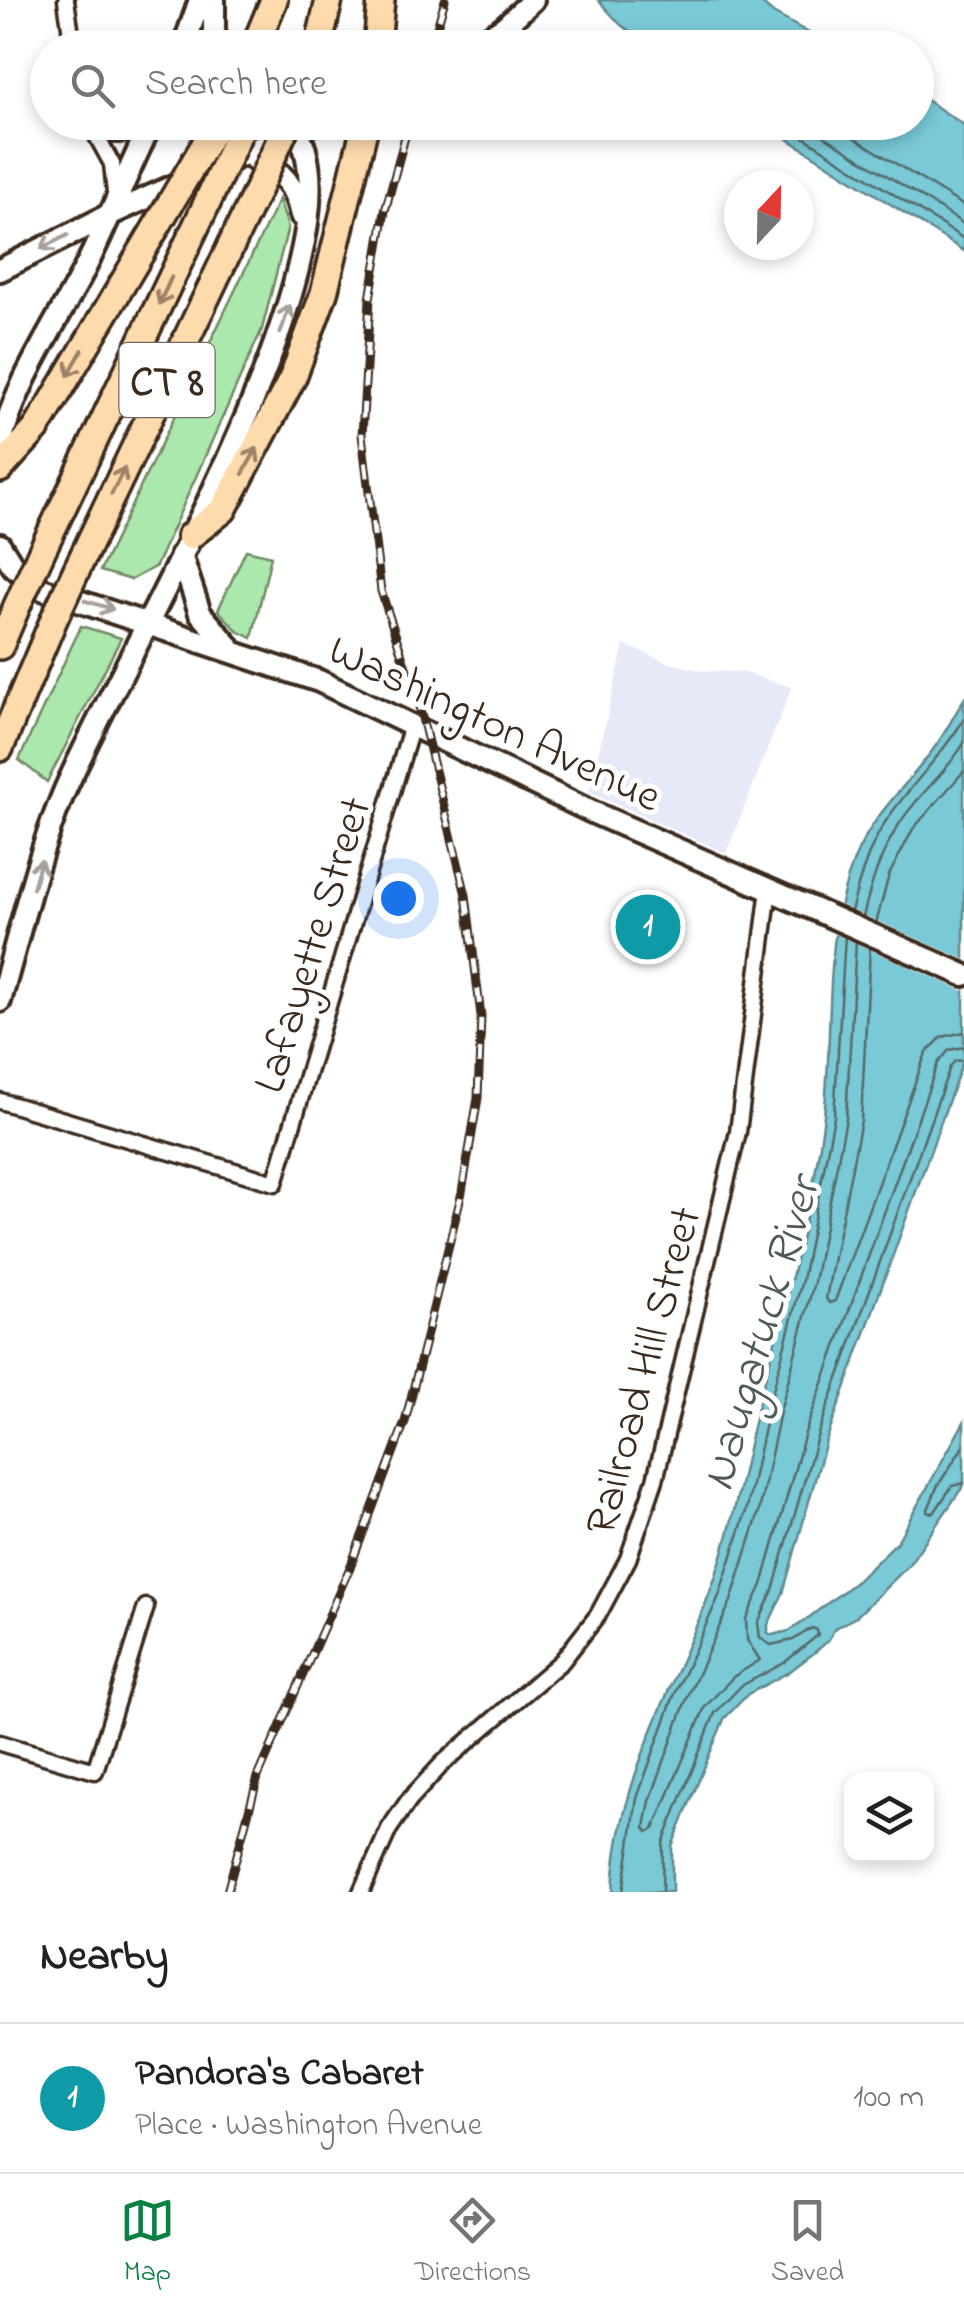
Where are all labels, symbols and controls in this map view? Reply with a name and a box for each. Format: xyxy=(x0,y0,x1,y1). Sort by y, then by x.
search box xyxy=(30,30,934,140)
text: Search here xyxy=(145,57,327,113)
icon: search xyxy=(65,58,120,113)
north arrow xyxy=(724,170,814,260)
one-way arrow xyxy=(40,233,70,252)
one-way arrow xyxy=(154,275,173,305)
one-way arrow xyxy=(277,303,295,335)
road number: CT 8 xyxy=(120,343,214,417)
one-way arrow xyxy=(65,348,85,377)
one-way arrow xyxy=(240,447,260,477)
one-way arrow xyxy=(110,467,129,497)
one-way arrow xyxy=(82,597,114,615)
street label: Washington Avenue xyxy=(316,619,672,833)
street label: Lafayette Street xyxy=(238,789,391,1102)
one-way arrow xyxy=(29,858,47,890)
your location xyxy=(373,873,424,924)
pin: 1 xyxy=(616,890,680,964)
water label: Naugatuck River xyxy=(685,1165,843,1499)
street label: Railroad Hill Street xyxy=(570,1200,721,1543)
map controls xyxy=(844,1772,934,1862)
button: layers xyxy=(844,1772,934,1862)
text: Nearby xyxy=(40,1927,168,1988)
text: Pandora's Cabaret xyxy=(135,2047,424,2103)
text: 1 xyxy=(67,2075,78,2122)
text: 100 m xyxy=(853,2075,924,2122)
text: Place · Washington Avenue xyxy=(135,2103,482,2150)
tab: Map xyxy=(120,2193,175,2294)
tab: Directions xyxy=(415,2193,531,2294)
tab: Saved xyxy=(771,2193,844,2294)

